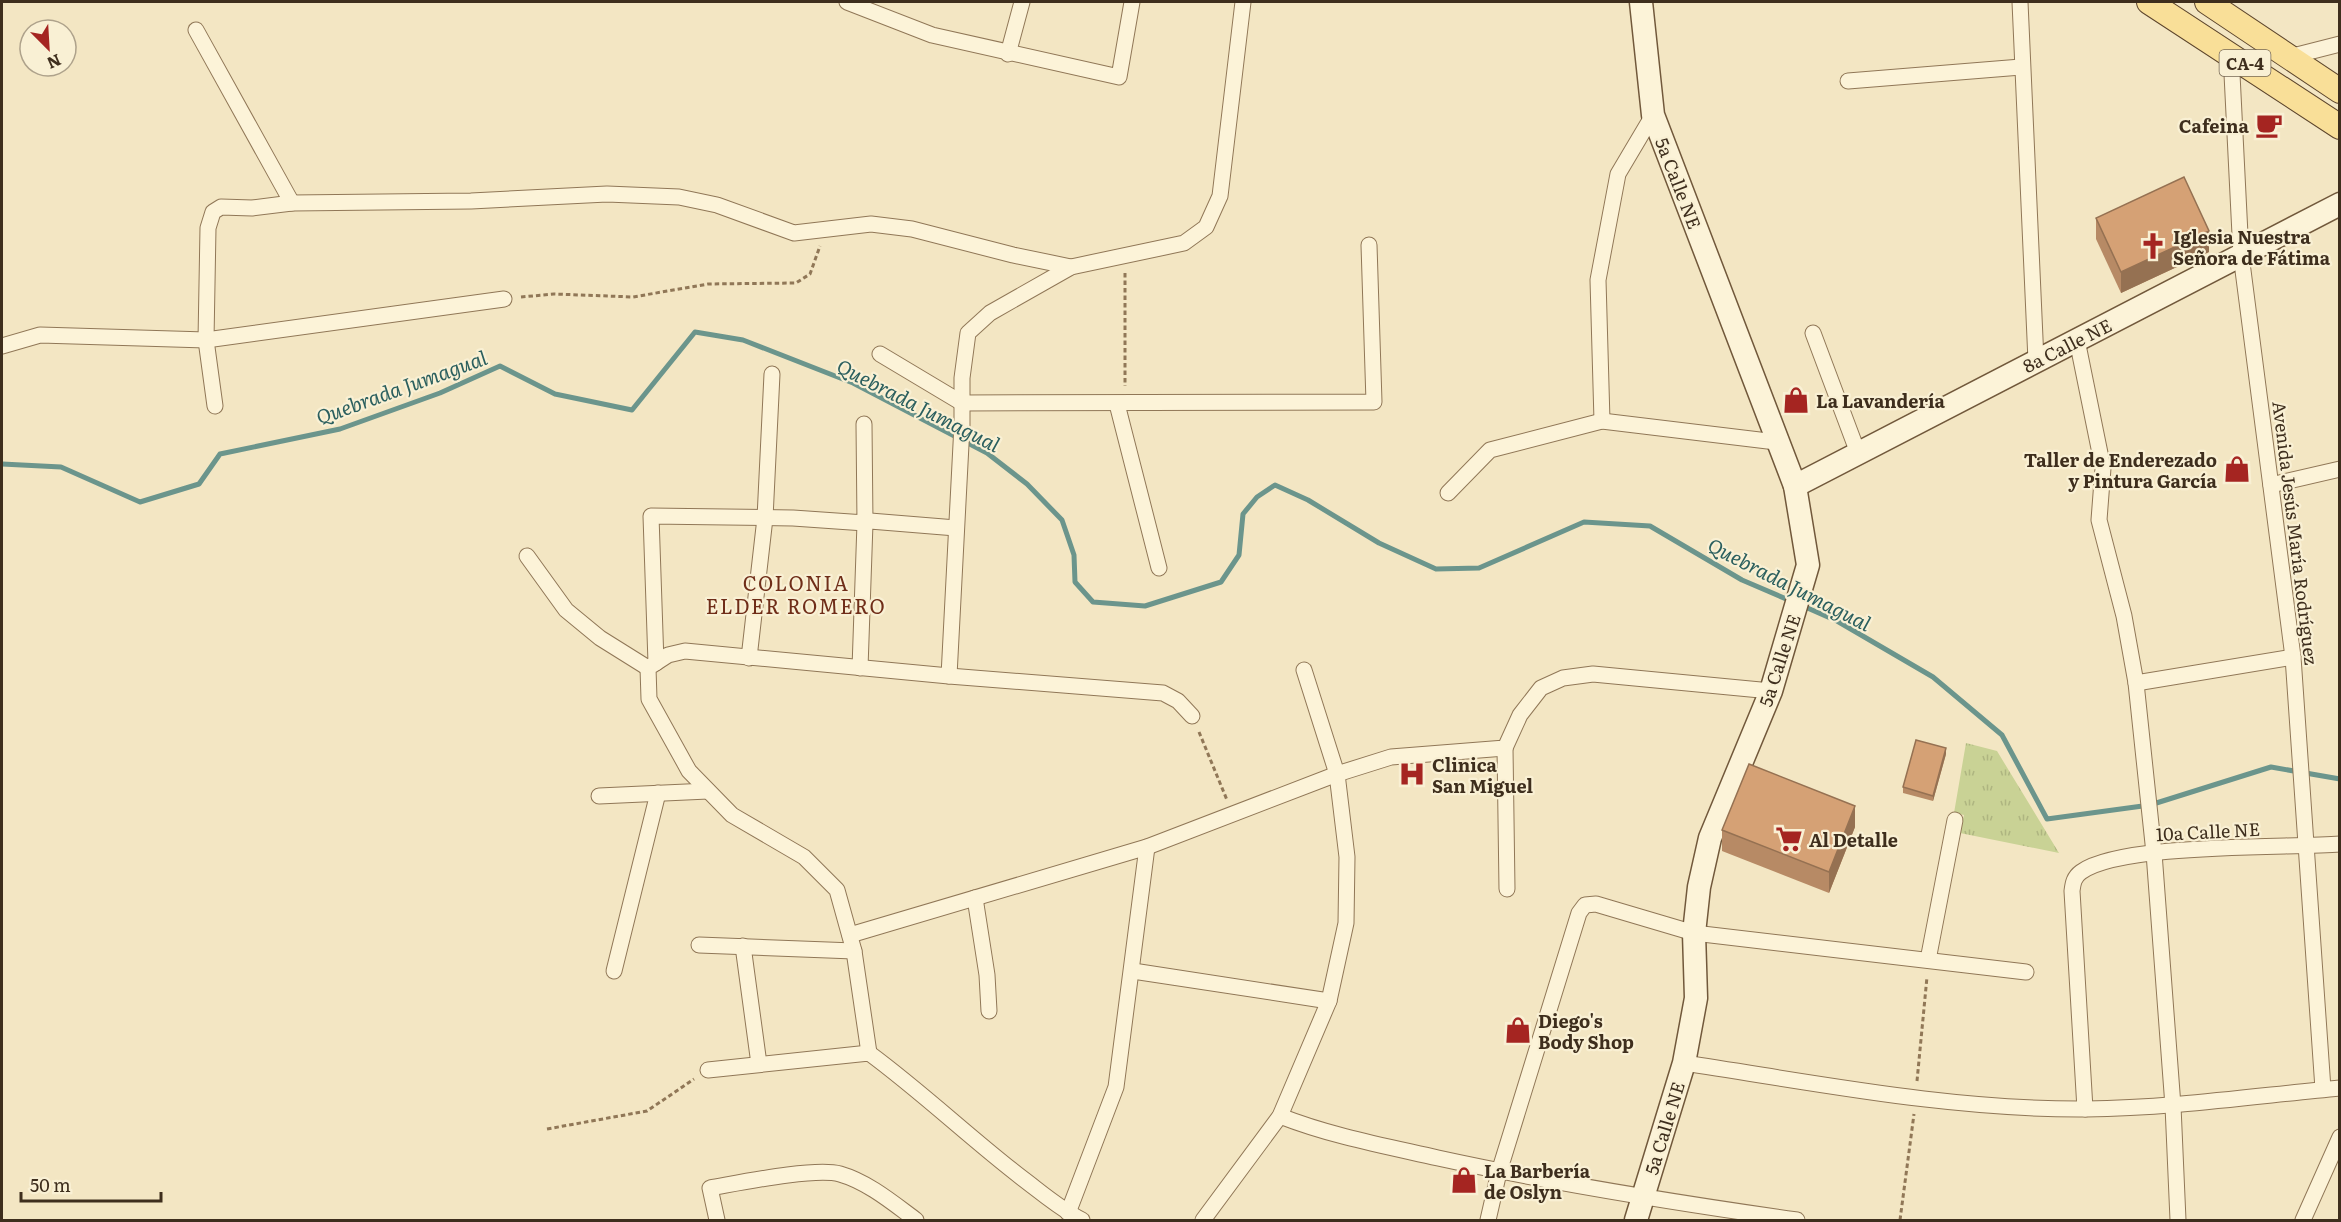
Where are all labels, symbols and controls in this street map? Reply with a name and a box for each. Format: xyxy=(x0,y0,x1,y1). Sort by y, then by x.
north arrow xyxy=(18,18,78,78)
text: N xyxy=(43,49,66,76)
road number: CA-4 xyxy=(2220,50,2270,76)
cafe icon: Cafeina xyxy=(2254,110,2284,140)
place label: Cafeina xyxy=(2179,112,2250,139)
street label: 5a Calle NE xyxy=(1649,133,1709,233)
place label: Iglesia Nuestra Señora de Fátima xyxy=(2173,223,2331,271)
church icon: Iglesia Nuestra Señora de Fátima xyxy=(2138,231,2168,261)
street label: 8a Calle NE xyxy=(2018,311,2116,379)
water label: Quebrada Jumagual xyxy=(311,341,491,431)
water label: Quebrada Jumagual xyxy=(832,350,1006,458)
shop icon: La Lavandería xyxy=(1781,385,1811,415)
place label: La Lavandería xyxy=(1816,387,1946,414)
street label: Avenida Jesús María Rodríguez xyxy=(2266,399,2326,667)
place label: Taller de Enderezado y Pintura García xyxy=(2024,446,2218,494)
shop icon: Taller de Enderezado y Pintura García xyxy=(2222,454,2252,484)
water label: Quebrada Jumagual xyxy=(1703,529,1877,637)
district label: COLONIA ELDER ROMERO xyxy=(706,567,886,620)
street label: 5a Calle NE xyxy=(1751,610,1807,710)
place label: Clinica San Miguel xyxy=(1432,751,1533,799)
hospital icon: Clinica San Miguel xyxy=(1397,759,1427,789)
street label: 10a Calle NE xyxy=(2155,815,2261,847)
supermarket icon: Al Detalle xyxy=(1774,824,1804,854)
place label: Al Detalle xyxy=(1809,826,1898,853)
place label: Diego's Body Shop xyxy=(1538,1007,1634,1055)
shop icon: Diego's Body Shop xyxy=(1503,1015,1533,1045)
street label: 5a Calle NE xyxy=(1637,1078,1691,1178)
place label: La Barbería de Oslyn xyxy=(1484,1157,1591,1205)
scale bar xyxy=(21,1165,160,1203)
shop icon: La Barbería de Oslyn xyxy=(1449,1165,1479,1195)
text: 50 m xyxy=(30,1171,71,1198)

